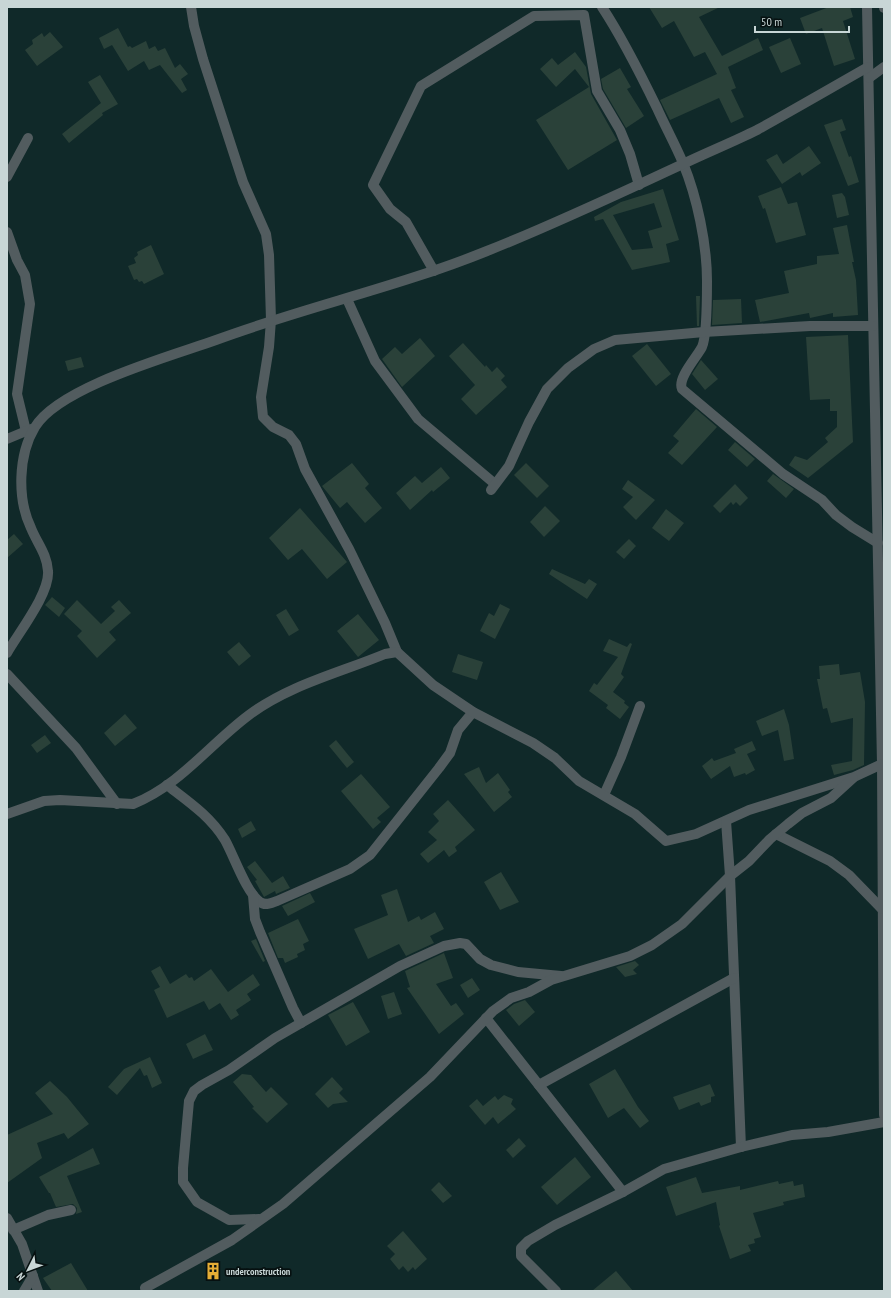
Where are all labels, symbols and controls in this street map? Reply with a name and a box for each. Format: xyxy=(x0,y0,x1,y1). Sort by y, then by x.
scale bar xyxy=(755,8,849,34)
text: 50 m xyxy=(761,14,782,29)
north arrow xyxy=(8,1250,48,1290)
building icon: underconstruction xyxy=(203,1261,223,1281)
place label: underconstruction xyxy=(226,1265,291,1278)
text: N xyxy=(13,1270,28,1284)

